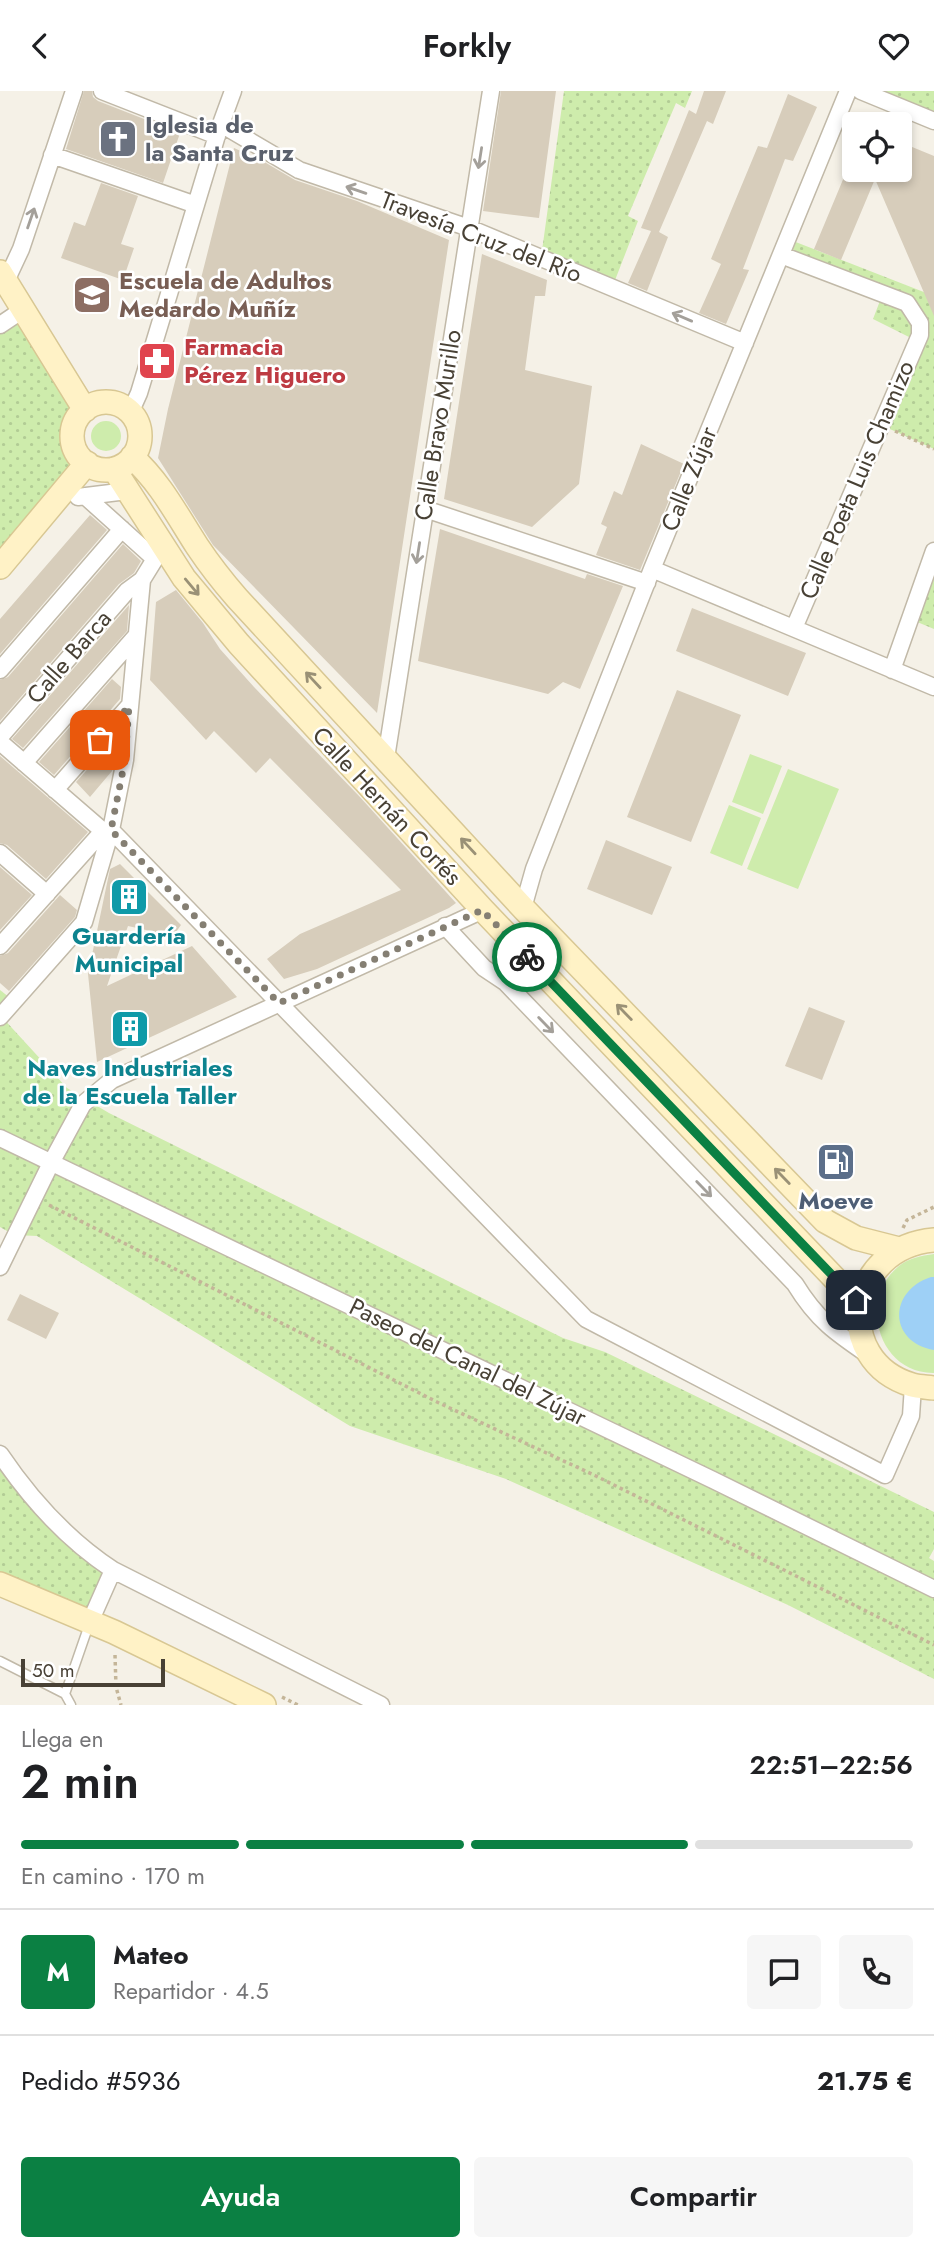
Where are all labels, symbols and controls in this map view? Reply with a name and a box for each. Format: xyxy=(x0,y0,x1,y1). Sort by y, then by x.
text: Forkly xyxy=(423,23,511,69)
icon: back xyxy=(21,27,59,65)
icon: heart xyxy=(875,27,913,65)
place label: Iglesia de la Santa Cruz xyxy=(145,107,295,170)
map controls xyxy=(842,112,912,182)
button: locate xyxy=(842,112,912,182)
church icon: Iglesia de la Santa Cruz xyxy=(97,118,139,160)
one-way arrow xyxy=(473,147,486,169)
street label: Travesía Cruz del Río xyxy=(375,182,587,291)
one-way arrow xyxy=(345,183,367,196)
one-way arrow xyxy=(25,207,38,229)
place label: Escuela de Adultos Medardo Muñíz xyxy=(119,263,332,326)
school or university icon: Escuela de Adultos Medardo Muñíz xyxy=(71,274,113,316)
one-way arrow xyxy=(672,310,693,323)
street label: Calle Bravo Murillo xyxy=(405,327,470,523)
place label: Farmacia Pérez Higuero xyxy=(184,329,346,392)
pharmacy icon: Farmacia Pérez Higuero xyxy=(136,340,178,382)
street label: Calle Poeta Luis Chamizo xyxy=(790,355,923,605)
street label: Calle Zújar xyxy=(652,421,726,536)
one-way arrow xyxy=(411,541,424,564)
one-way arrow xyxy=(184,578,200,596)
street label: Calle Barca xyxy=(18,602,119,711)
one-way arrow xyxy=(305,672,322,689)
pin xyxy=(70,710,130,770)
street label: Calle Hernán Cortés xyxy=(304,718,470,893)
icon: bag xyxy=(81,721,119,759)
one-way arrow xyxy=(460,837,476,855)
building icon: Guardería Municipal xyxy=(108,876,150,918)
place label: Guardería Municipal xyxy=(72,918,186,981)
courier xyxy=(492,922,562,992)
icon: bike xyxy=(508,938,546,976)
one-way arrow xyxy=(616,1004,633,1021)
building icon: Naves Industriales de la Escuela Taller xyxy=(109,1008,151,1050)
one-way arrow xyxy=(538,1016,555,1033)
place label: Naves Industriales de la Escuela Taller xyxy=(23,1050,237,1113)
fuel station icon: Moeve xyxy=(815,1141,857,1183)
one-way arrow xyxy=(774,1167,791,1184)
one-way arrow xyxy=(695,1180,712,1197)
place label: Moeve xyxy=(799,1183,873,1218)
pin xyxy=(826,1270,886,1330)
icon: home xyxy=(837,1281,875,1319)
street label: Paseo del Canal del Zújar xyxy=(344,1289,593,1435)
scale bar xyxy=(21,1656,164,1688)
text: 50 m xyxy=(32,1657,75,1684)
text: Llega en xyxy=(21,1722,103,1756)
text: 22:51–22:56 xyxy=(750,1746,913,1784)
text: 2 min xyxy=(21,1749,139,1815)
text: En camino · 170 m xyxy=(21,1859,205,1893)
button: chat xyxy=(747,1935,821,2009)
button: phone xyxy=(839,1935,913,2009)
text: Mateo xyxy=(113,1936,189,1974)
text: M xyxy=(46,1953,70,1991)
text: Repartidor · 4.5 xyxy=(113,1974,269,2008)
text: Pedido #5936 xyxy=(21,2062,181,2100)
text: 21.75 € xyxy=(817,2062,913,2100)
button: Ayuda xyxy=(21,2157,460,2237)
button: Compartir xyxy=(474,2157,913,2237)

